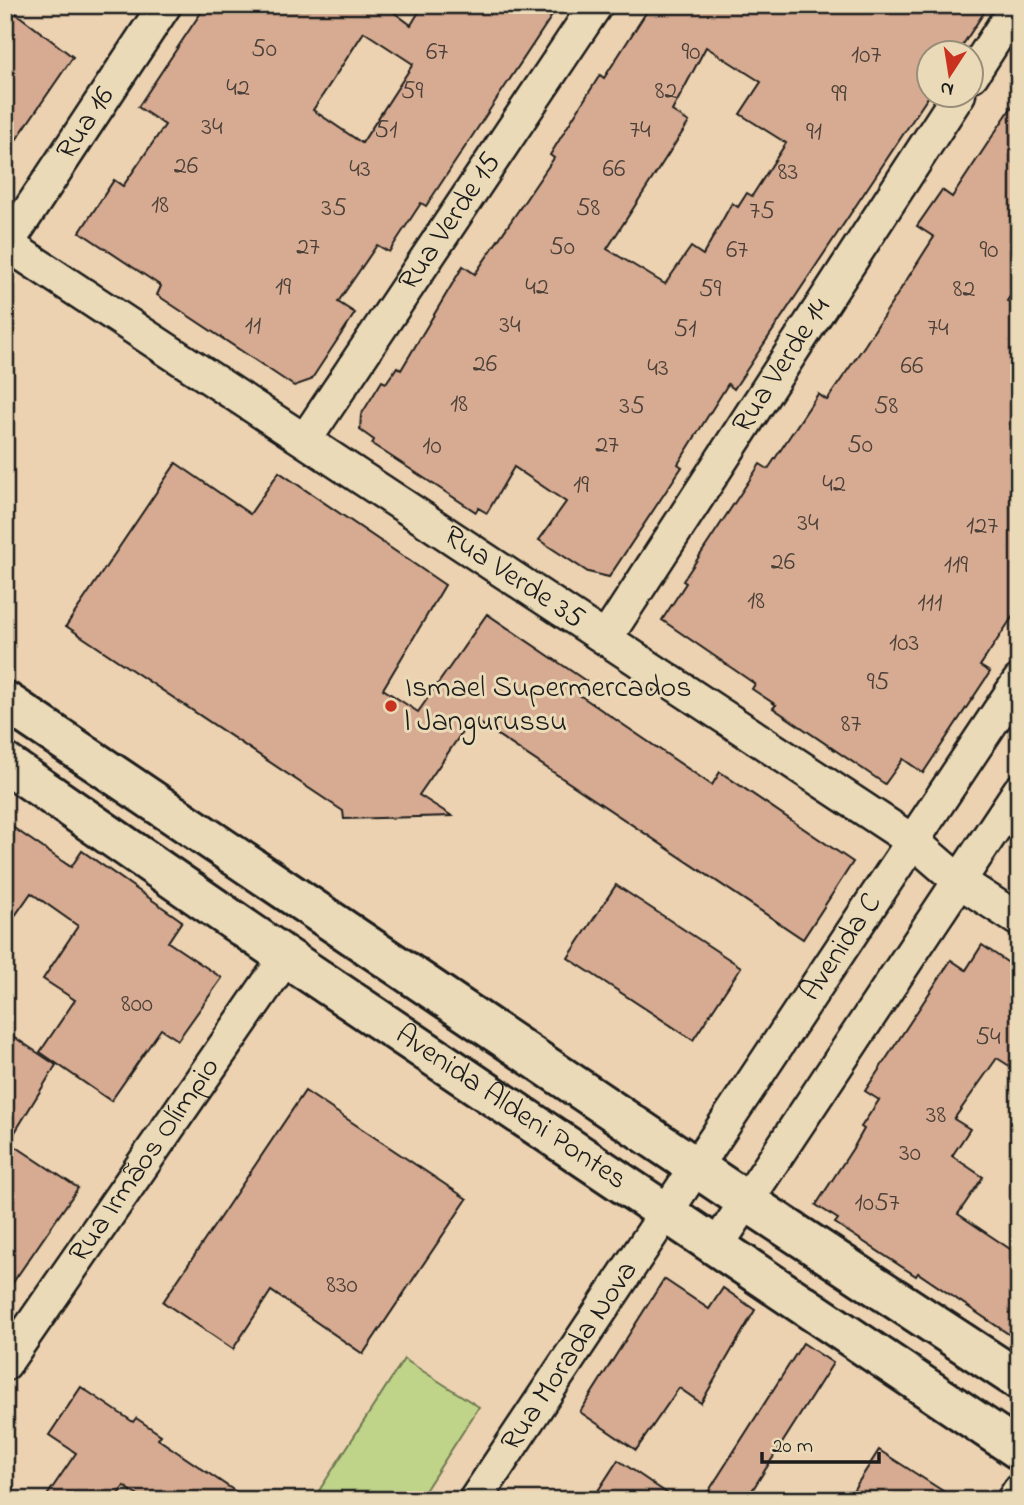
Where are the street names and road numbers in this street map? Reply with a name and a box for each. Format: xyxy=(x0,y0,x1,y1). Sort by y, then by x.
street label: Rua 16 xyxy=(46,78,127,169)
street label: Rua Verde 15 xyxy=(388,144,513,300)
street label: Rua Verde 14 xyxy=(722,290,843,443)
street label: Rua Verde 35 xyxy=(434,515,593,641)
street label: Avenida C xyxy=(790,885,894,1011)
street label: Avenida Aldeni Pontes xyxy=(386,1014,635,1202)
street label: Rua Irmãos Olímpio xyxy=(59,1049,232,1273)
street label: Rua Morada Nova xyxy=(491,1253,650,1461)

